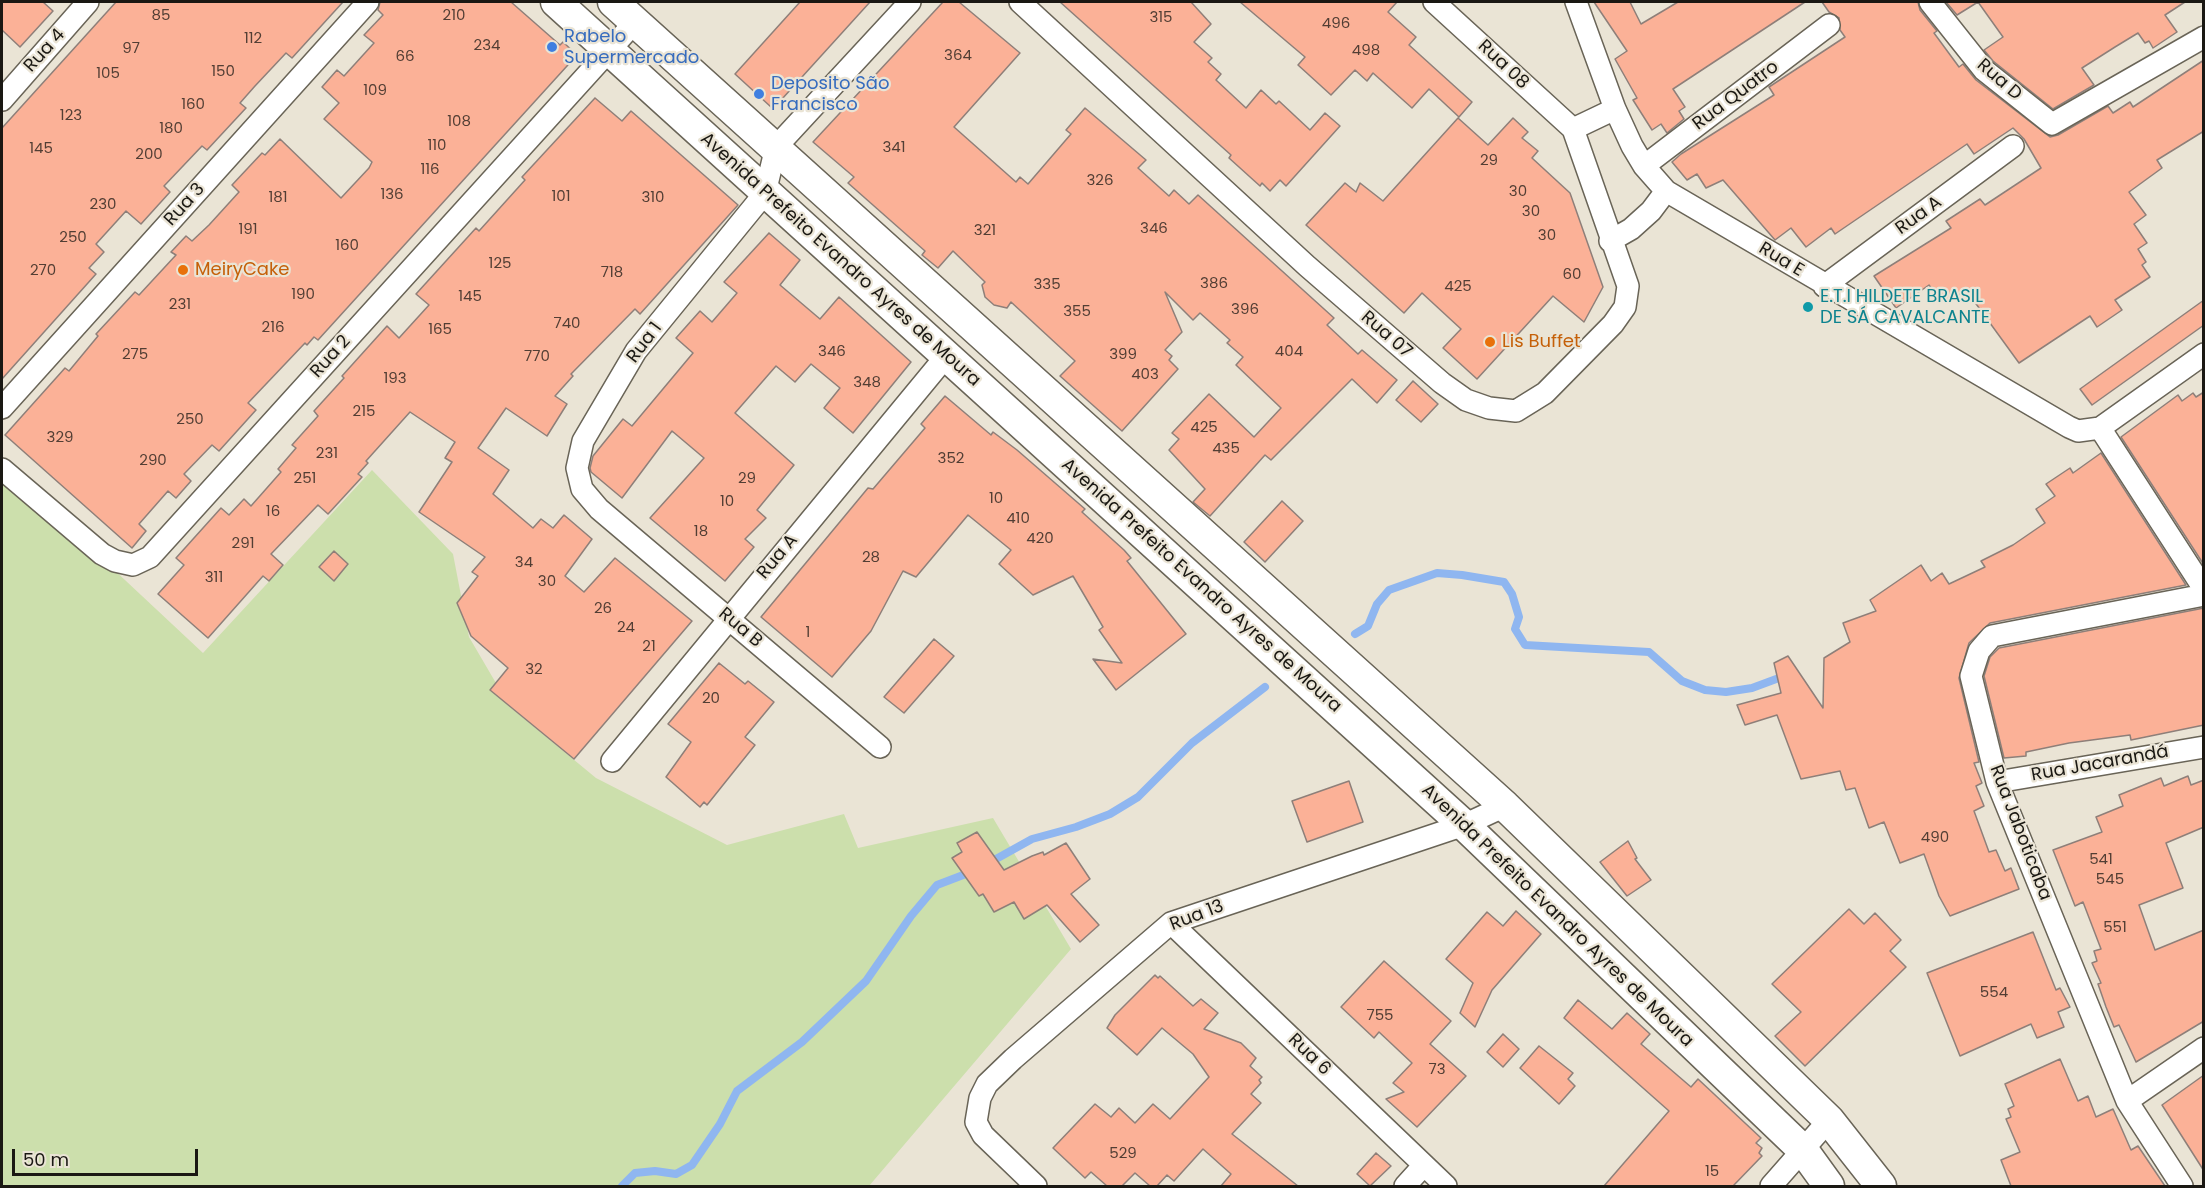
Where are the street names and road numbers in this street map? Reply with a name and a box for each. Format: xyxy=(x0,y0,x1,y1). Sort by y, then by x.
street label: Rua 4 xyxy=(20,25,70,77)
street label: Rua 08 xyxy=(1473,36,1533,94)
street label: Rua D xyxy=(1972,55,2026,105)
street label: Rua Quatro xyxy=(1689,57,1783,135)
street label: Avenida Prefeito Evandro Ayres de Moura xyxy=(696,128,984,392)
street label: Rua 3 xyxy=(160,179,210,231)
street label: Rua A xyxy=(1892,192,1946,240)
street label: Rua E xyxy=(1755,238,1807,282)
street label: Rua 07 xyxy=(1356,307,1416,363)
street label: Rua 1 xyxy=(623,318,667,368)
street label: Rua 2 xyxy=(306,331,356,383)
street label: Avenida Prefeito Evandro Ayres de Moura xyxy=(1057,454,1345,718)
street label: Rua A xyxy=(753,530,803,584)
street label: Rua B xyxy=(714,604,766,652)
street label: Rua Jacarandá xyxy=(2030,741,2170,787)
street label: Rua Jaboticaba xyxy=(1984,762,2056,904)
street label: Avenida Prefeito Evandro Ayres de Moura xyxy=(1417,780,1697,1052)
street label: Rua 13 xyxy=(1167,896,1227,936)
street label: Rua 6 xyxy=(1283,1030,1335,1080)

